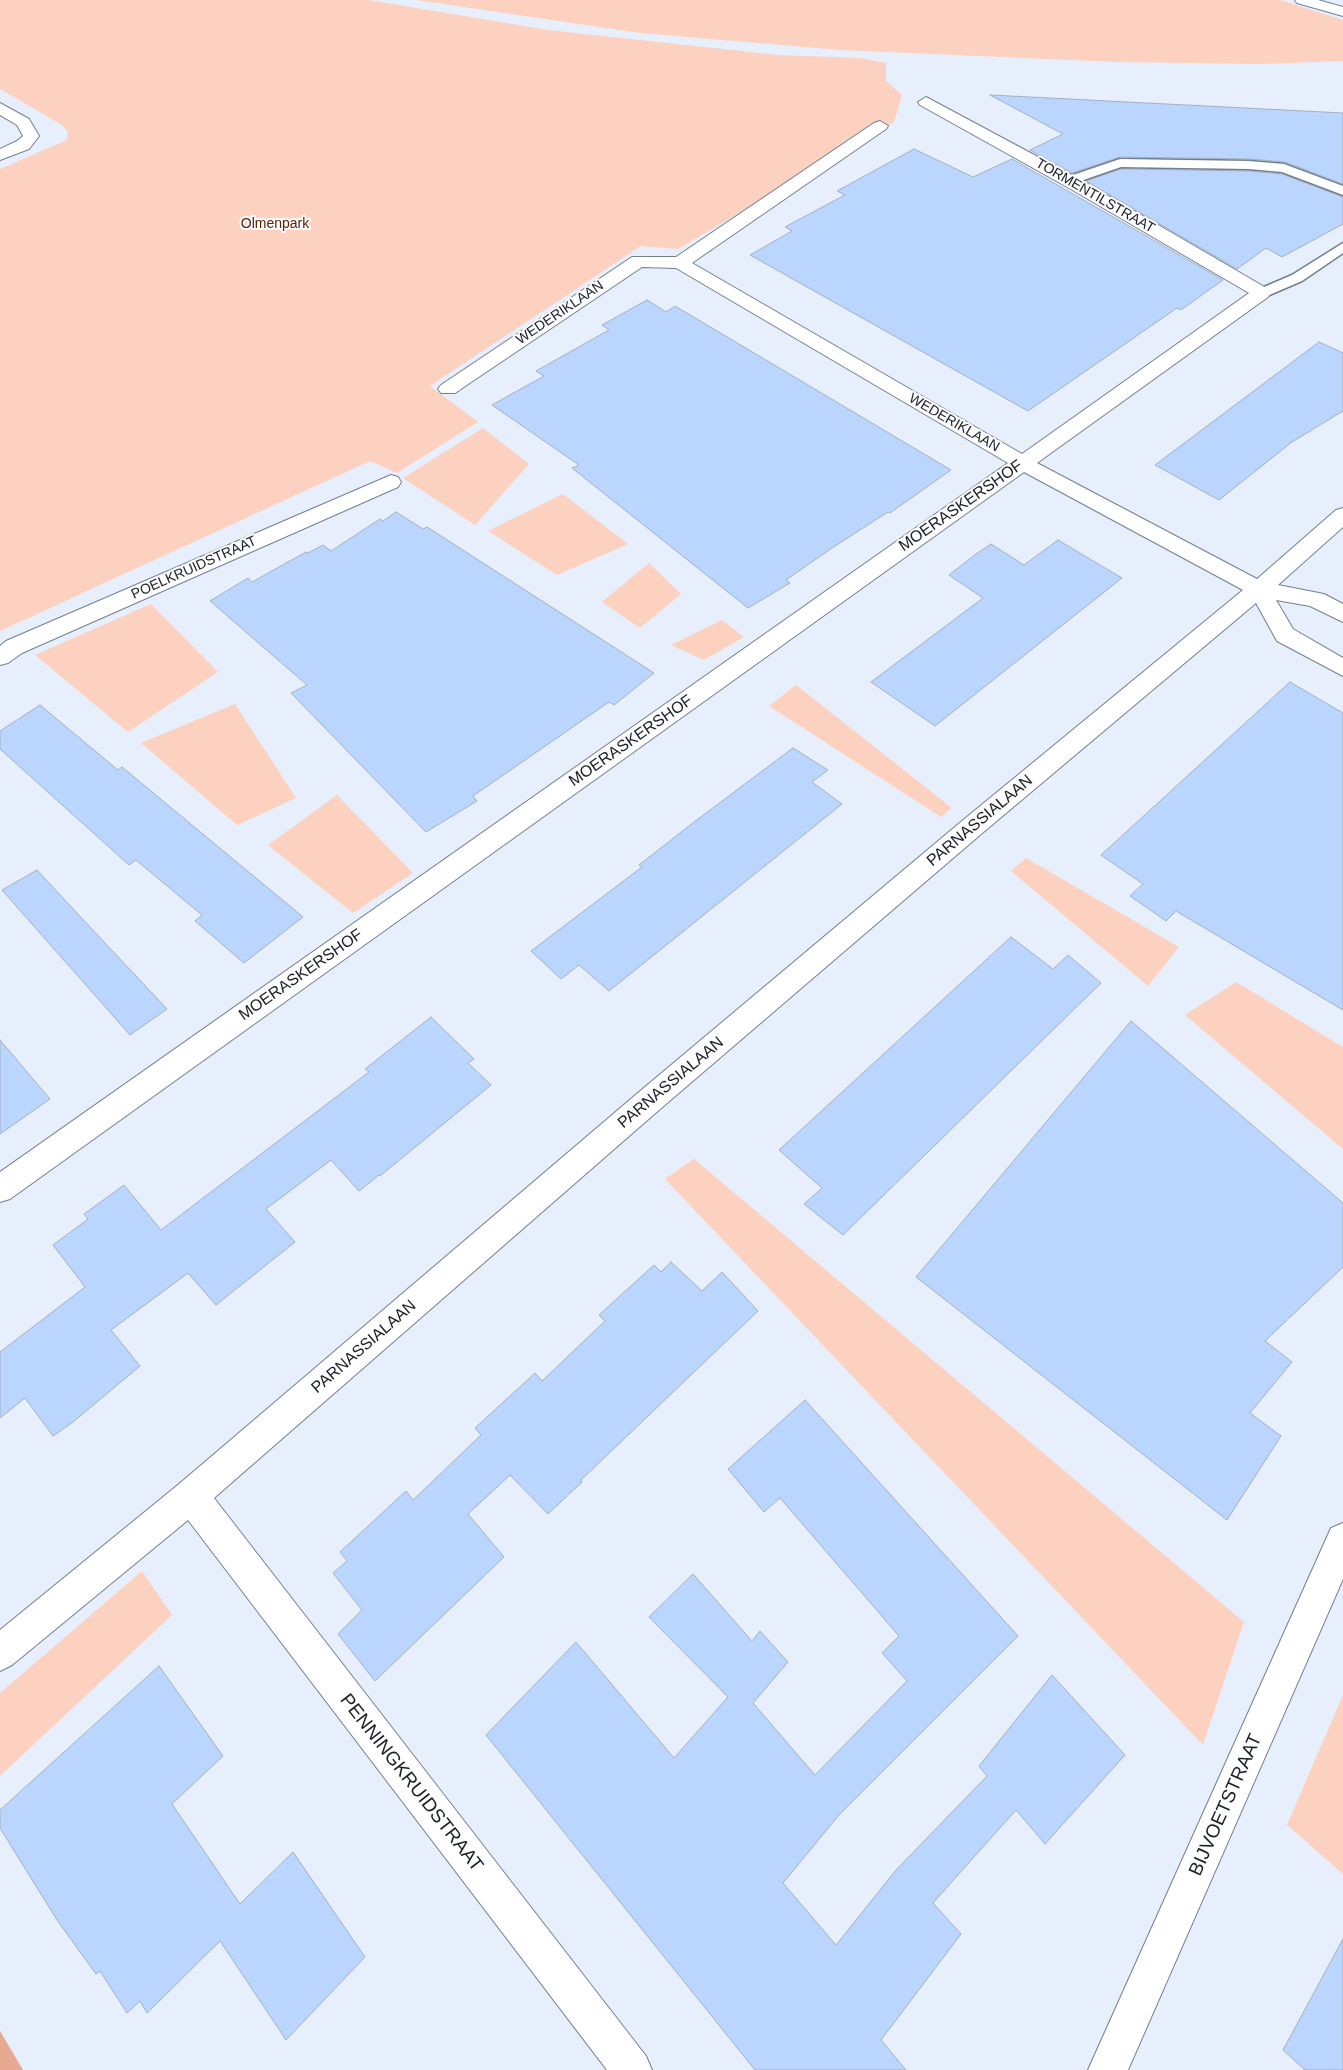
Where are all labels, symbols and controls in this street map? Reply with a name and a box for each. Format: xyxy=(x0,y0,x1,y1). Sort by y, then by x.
street label: TORMENTILSTRAAT xyxy=(1032,155,1158,237)
park label: Olmenpark xyxy=(241,216,309,232)
street label: WEDERIKLAAN xyxy=(513,278,607,348)
street label: WEDERIKLAAN xyxy=(906,390,1002,456)
street label: MOERASKERSHOF xyxy=(895,456,1027,556)
street label: POELKRUIDSTRAAT xyxy=(129,533,259,603)
street label: MOERASKERSHOF xyxy=(565,691,697,791)
street label: PARNASSIALAAN xyxy=(923,771,1037,871)
street label: MOERASKERSHOF xyxy=(235,925,367,1025)
street label: PARNASSIALAAN xyxy=(614,1033,728,1133)
street label: PARNASSIALAAN xyxy=(308,1296,420,1398)
street label: PENNINGKRUIDSTRAAT xyxy=(335,1690,487,1876)
street label: BIJVOETSTRAAT xyxy=(1185,1731,1267,1879)

